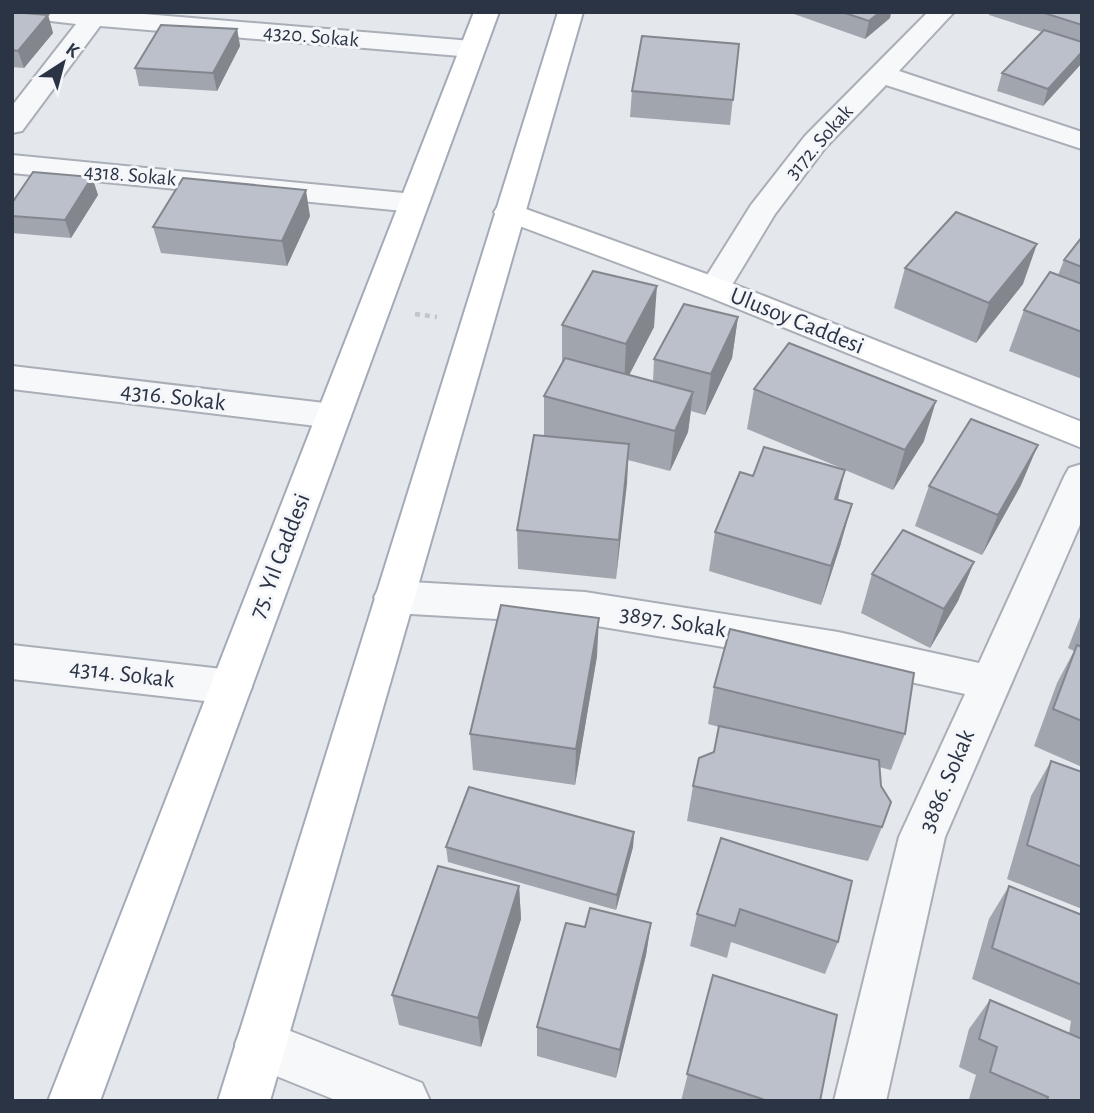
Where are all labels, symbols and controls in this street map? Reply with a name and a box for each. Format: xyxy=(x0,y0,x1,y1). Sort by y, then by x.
street label: 4320. Sokak xyxy=(262,21,360,51)
north arrow xyxy=(28,28,98,98)
text: K xyxy=(62,40,83,62)
street label: 3172. Sokak xyxy=(781,101,857,183)
street label: 4318. Sokak xyxy=(83,161,177,190)
street label: Ulusoy Caddesi xyxy=(727,283,867,359)
street label: 4316. Sokak xyxy=(119,379,227,415)
street label: 75. Yıl Caddesi xyxy=(245,490,315,622)
street label: 3897. Sokak xyxy=(618,602,728,642)
street label: 4314. Sokak xyxy=(68,656,176,692)
street label: 3886. Sokak xyxy=(915,726,979,836)

